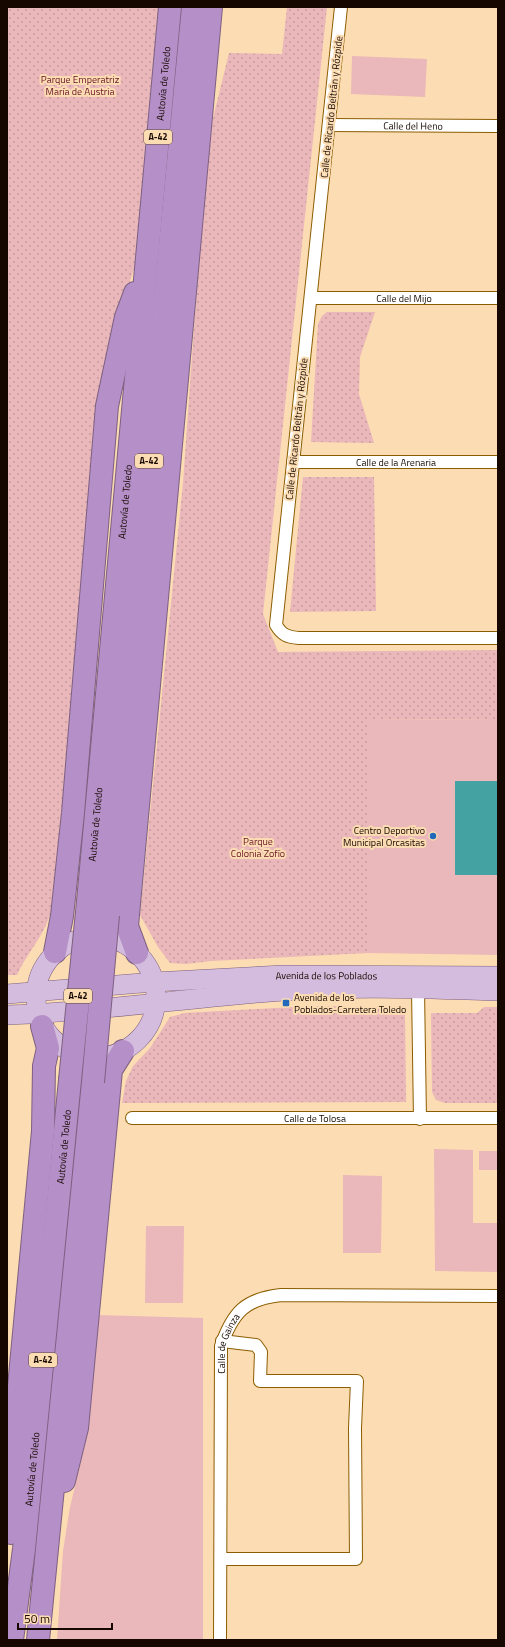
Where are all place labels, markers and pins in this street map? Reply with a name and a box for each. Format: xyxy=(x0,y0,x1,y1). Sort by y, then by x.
place label: Centro Deportivo Municipal Orcasitas xyxy=(343,823,425,850)
marker: Centro Deportivo Municipal Orcasitas xyxy=(428,831,438,841)
place label: Avenida de los Poblados-Carretera Toledo xyxy=(294,990,406,1017)
marker: Avenida de los Poblados-Carretera Toledo xyxy=(281,998,291,1008)

